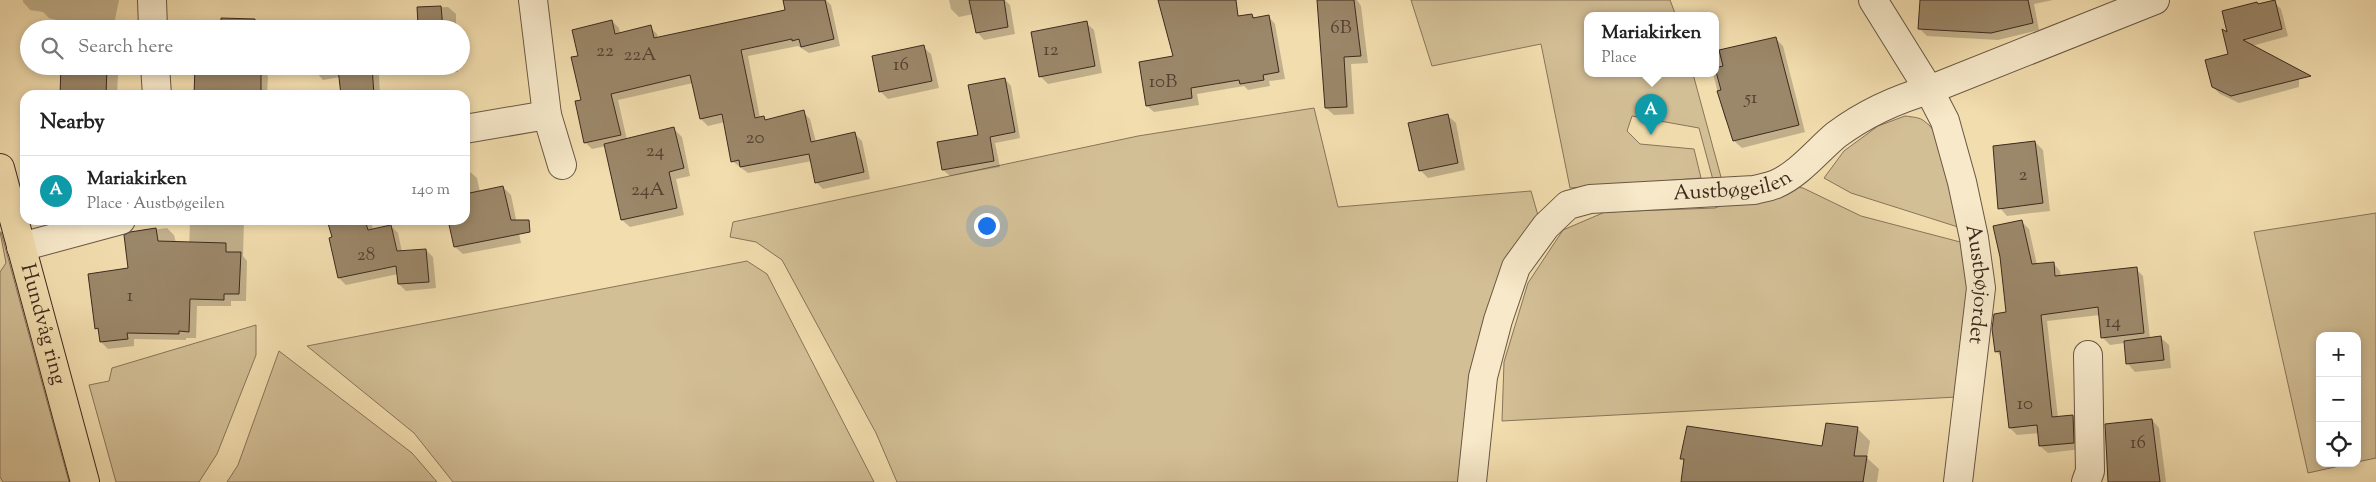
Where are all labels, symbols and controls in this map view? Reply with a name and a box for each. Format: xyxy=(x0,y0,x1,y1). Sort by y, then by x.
popup xyxy=(1584,12,1719,77)
house number: 6B xyxy=(1330,15,1352,42)
search box xyxy=(20,20,470,75)
text: Mariakirken xyxy=(1602,20,1702,47)
icon: search xyxy=(38,34,66,62)
text: Search here xyxy=(78,34,173,61)
house number: 12 xyxy=(1043,37,1059,64)
house number: 22 xyxy=(596,38,614,65)
house number: 22A xyxy=(623,42,657,69)
text: Place xyxy=(1602,47,1637,70)
house number: 16 xyxy=(893,52,909,79)
house number: 10B xyxy=(1149,69,1177,96)
house number: 51 xyxy=(1744,85,1758,112)
pin: A xyxy=(1635,94,1667,135)
text: Nearby xyxy=(40,108,105,138)
house number: 20 xyxy=(746,125,764,152)
house number: 24 xyxy=(646,138,665,165)
house number: 2 xyxy=(2019,162,2028,189)
street label: Austbøgeilen xyxy=(1672,163,1798,209)
text: Mariakirken xyxy=(87,166,187,193)
house number: 24A xyxy=(631,177,666,204)
text: A xyxy=(50,179,63,202)
text: 140 m xyxy=(412,179,450,202)
text: Place · Austbøgeilen xyxy=(87,193,225,216)
your location xyxy=(974,213,1000,239)
street label: Austbøjordet xyxy=(1956,222,1996,346)
house number: 28 xyxy=(357,242,375,269)
street label: Hundvåg ring xyxy=(12,261,73,388)
house number: 1 xyxy=(127,283,134,310)
house number: 14 xyxy=(2105,309,2121,336)
map controls xyxy=(2316,332,2361,467)
button: + xyxy=(2316,332,2361,377)
button: − xyxy=(2316,377,2361,422)
house number: 10 xyxy=(2017,391,2033,418)
button: locate xyxy=(2316,422,2361,467)
house number: 16 xyxy=(2130,430,2146,457)

